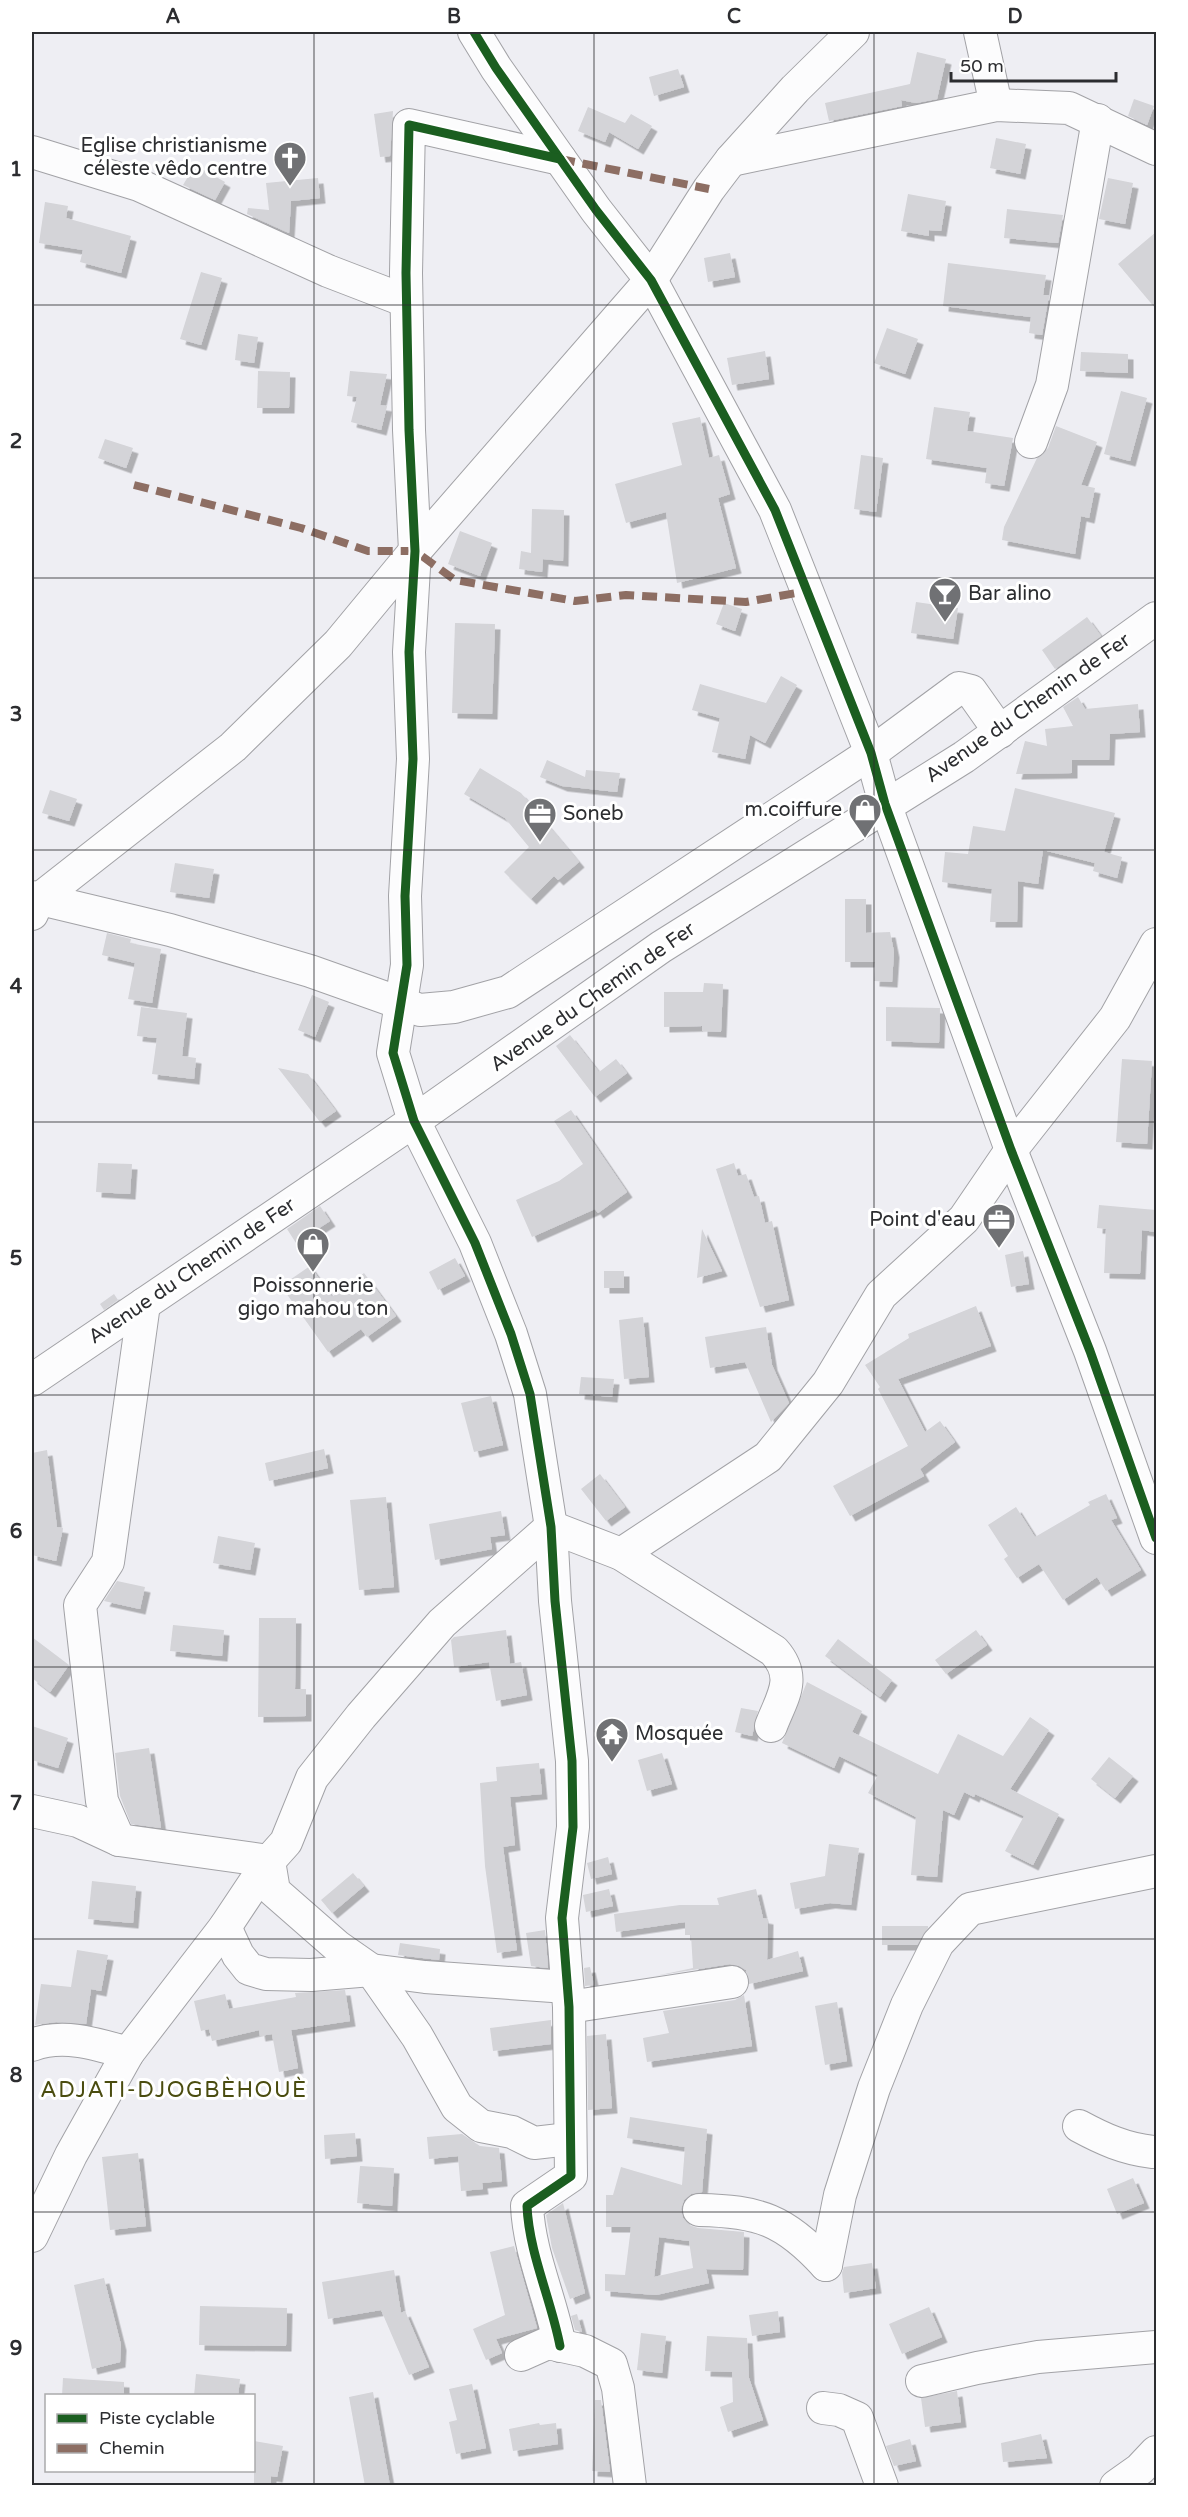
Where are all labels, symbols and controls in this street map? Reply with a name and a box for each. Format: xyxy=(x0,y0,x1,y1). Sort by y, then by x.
text: A xyxy=(166,5,181,29)
text: B xyxy=(447,5,461,29)
text: C xyxy=(727,5,741,29)
text: D xyxy=(1007,5,1023,29)
scale bar xyxy=(951,45,1116,83)
text: 50 m xyxy=(960,55,1004,77)
place label: Eglise christianisme céleste vêdo centre xyxy=(81,134,267,181)
church icon: Eglise christianisme céleste vêdo centre xyxy=(272,140,308,187)
text: 1 xyxy=(10,158,22,182)
text: 2 xyxy=(10,430,22,454)
bar icon: Bar alino xyxy=(927,576,963,623)
place label: Bar alino xyxy=(968,582,1052,606)
street label: Avenue du Chemin de Fer xyxy=(921,628,1135,788)
text: 3 xyxy=(10,703,22,727)
shop icon: m.coiffure xyxy=(847,792,883,839)
office icon: Soneb xyxy=(522,796,558,843)
place label: m.coiffure xyxy=(745,798,842,822)
place label: Soneb xyxy=(563,802,624,826)
street label: Avenue du Chemin de Fer xyxy=(486,917,700,1077)
text: 4 xyxy=(10,975,23,999)
street label: Avenue du Chemin de Fer xyxy=(84,1193,300,1349)
office icon: Point d'eau xyxy=(981,1202,1017,1249)
place label: Point d'eau xyxy=(869,1208,976,1232)
shop icon: Poissonnerie gigo mahou ton xyxy=(295,1226,331,1273)
text: 5 xyxy=(10,1247,22,1271)
place label: Poissonnerie gigo mahou ton xyxy=(238,1274,388,1321)
text: 6 xyxy=(10,1520,22,1544)
temple icon: Mosquée xyxy=(594,1716,630,1763)
place label: Mosquée xyxy=(635,1722,723,1746)
text: 7 xyxy=(10,1792,22,1816)
text: 8 xyxy=(10,2064,22,2088)
district label: ADJATI-DJOGBÈHOUÈ xyxy=(40,2076,308,2103)
text: 9 xyxy=(10,2337,22,2361)
legend xyxy=(45,2394,255,2472)
text: Piste cyclable xyxy=(99,2407,215,2429)
text: Chemin xyxy=(99,2437,165,2459)

